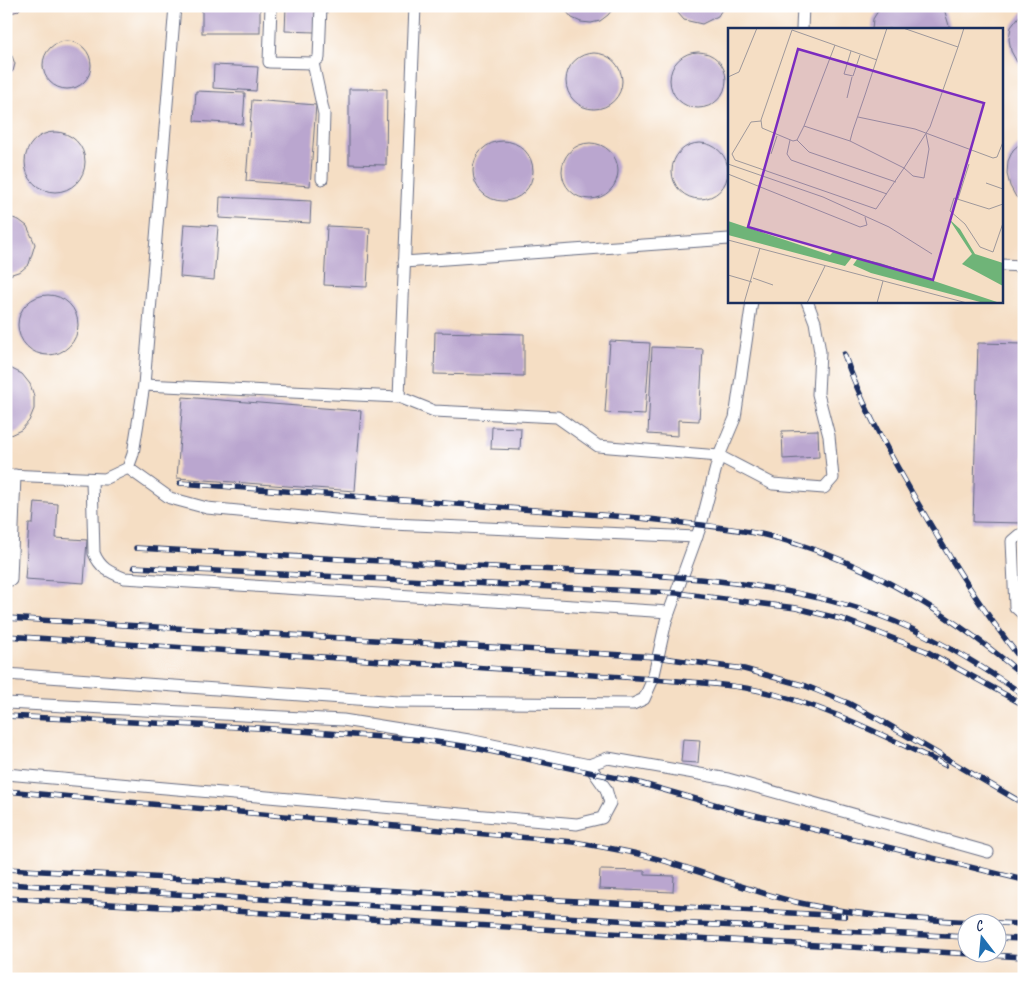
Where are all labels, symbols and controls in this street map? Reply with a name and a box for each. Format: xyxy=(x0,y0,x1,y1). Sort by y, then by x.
inset map xyxy=(728,28,1002,302)
north arrow xyxy=(958,912,1008,962)
text: С xyxy=(973,916,986,935)

